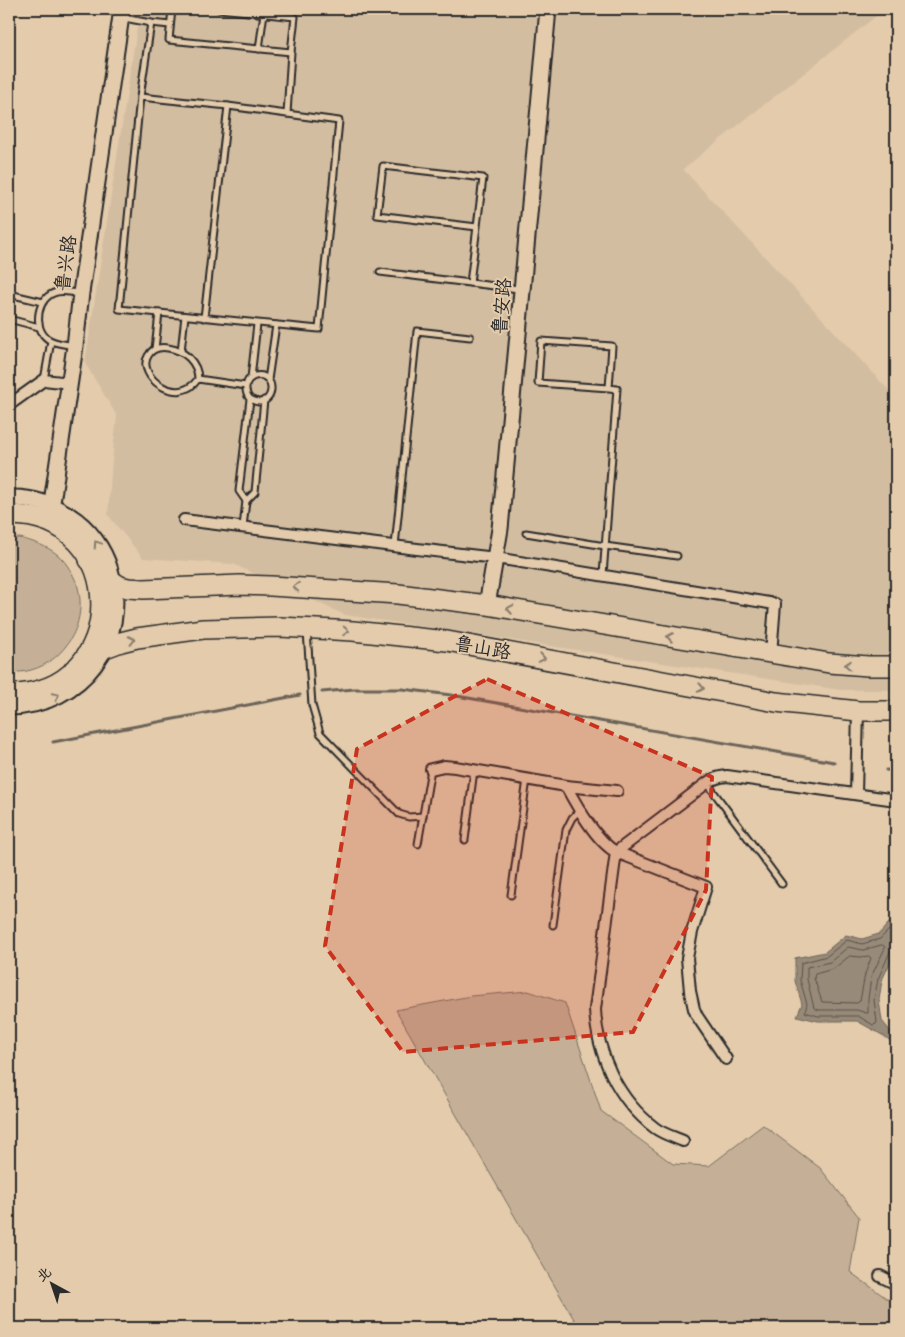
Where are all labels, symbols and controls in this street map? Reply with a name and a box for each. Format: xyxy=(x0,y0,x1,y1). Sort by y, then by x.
street label: 鲁兴路 xyxy=(52,234,84,293)
street label: 鲁安路 xyxy=(490,277,518,336)
one-way arrow xyxy=(94,540,103,550)
one-way arrow xyxy=(292,582,300,593)
one-way arrow xyxy=(505,605,514,615)
one-way arrow xyxy=(342,625,350,636)
one-way arrow xyxy=(665,632,674,642)
street label: 鲁山路 xyxy=(452,633,513,667)
one-way arrow xyxy=(128,635,137,645)
one-way arrow xyxy=(537,652,546,662)
one-way arrow xyxy=(843,659,851,670)
one-way arrow xyxy=(697,682,706,692)
one-way arrow xyxy=(51,692,60,703)
north arrow xyxy=(28,1260,78,1310)
text: 北 xyxy=(34,1265,56,1287)

